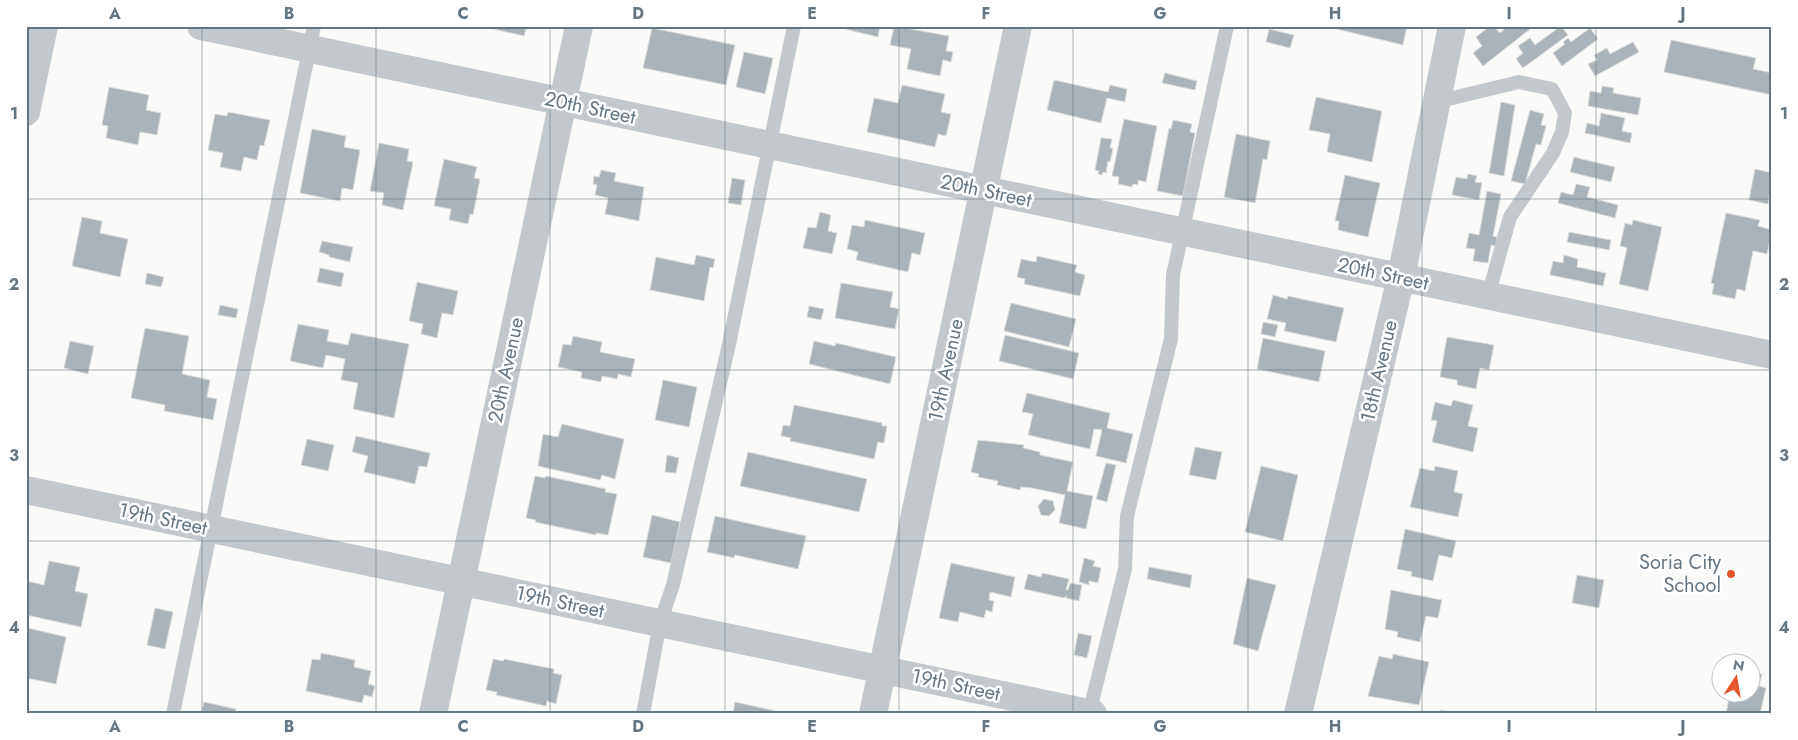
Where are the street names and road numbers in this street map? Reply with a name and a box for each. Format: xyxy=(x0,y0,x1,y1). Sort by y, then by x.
street label: 20th Street xyxy=(542,84,638,132)
street label: 20th Street xyxy=(938,167,1034,215)
street label: 20th Street xyxy=(1335,250,1431,298)
street label: 20th Avenue xyxy=(481,315,531,425)
street label: 19th Avenue xyxy=(921,316,971,424)
street label: 18th Avenue xyxy=(1353,317,1405,425)
street label: 19th Street xyxy=(116,496,210,543)
street label: 19th Street xyxy=(513,579,607,626)
street label: 19th Street xyxy=(909,662,1003,709)

